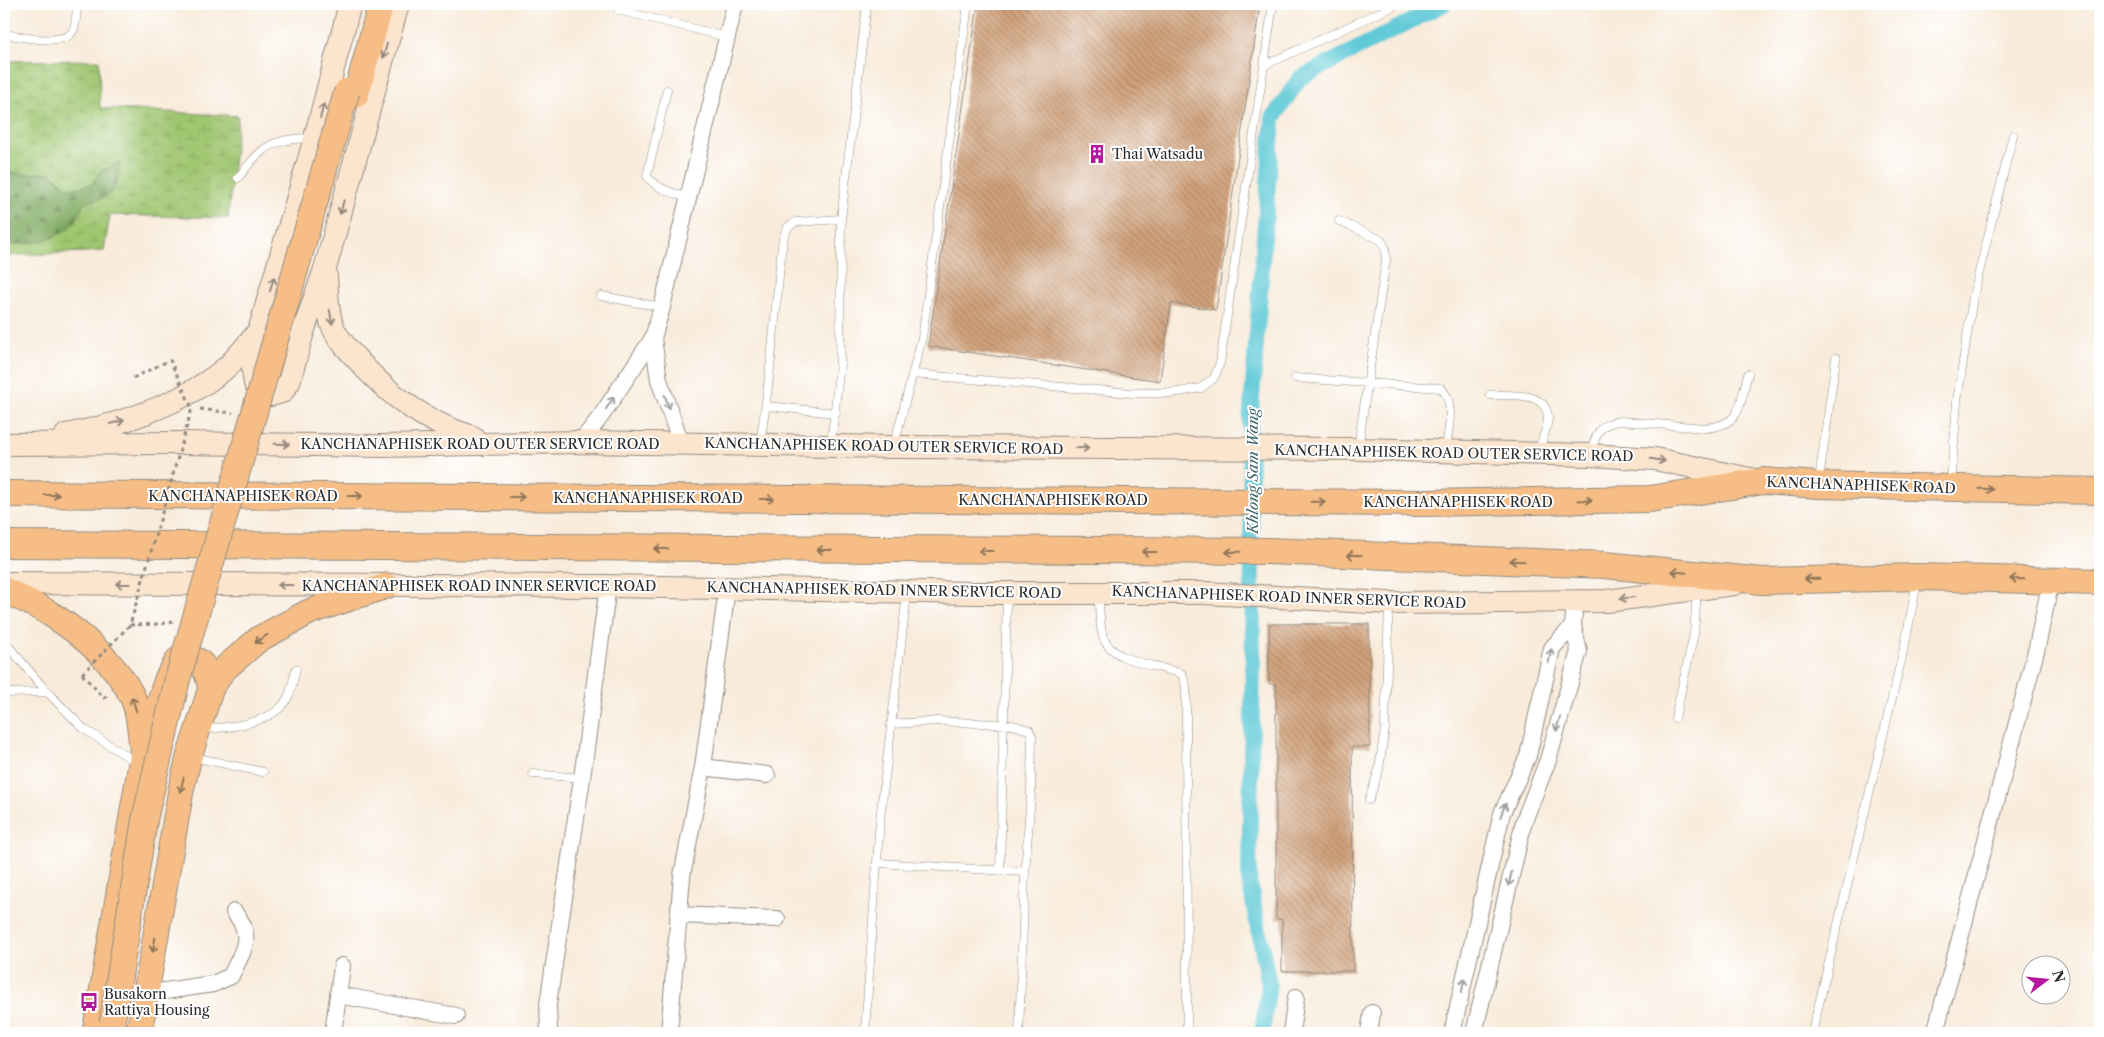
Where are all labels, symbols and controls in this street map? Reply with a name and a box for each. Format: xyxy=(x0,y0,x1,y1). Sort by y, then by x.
one-way arrow xyxy=(380,42,389,58)
one-way arrow xyxy=(318,104,327,120)
building icon: Thai Watsadu xyxy=(1086,143,1108,165)
place label: Thai Watsadu xyxy=(1112,145,1204,163)
one-way arrow xyxy=(337,199,346,215)
one-way arrow xyxy=(268,277,278,293)
one-way arrow xyxy=(327,309,337,325)
one-way arrow xyxy=(663,394,672,409)
one-way arrow xyxy=(605,396,615,410)
water label: Khlong Sam Wang xyxy=(1243,407,1262,535)
one-way arrow xyxy=(109,417,125,427)
street label: KANCHANAPHISEK ROAD OUTER SERVICE ROAD xyxy=(704,434,1064,458)
street label: KANCHANAPHISEK ROAD OUTER SERVICE ROAD xyxy=(300,435,660,453)
one-way arrow xyxy=(273,439,289,449)
street label: KANCHANAPHISEK ROAD OUTER SERVICE ROAD xyxy=(1274,441,1634,465)
one-way arrow xyxy=(1074,443,1090,453)
one-way arrow xyxy=(1650,455,1666,465)
street label: KANCHANAPHISEK ROAD xyxy=(1766,473,1956,497)
one-way arrow xyxy=(1978,484,1994,493)
street label: KANCHANAPHISEK ROAD xyxy=(148,487,338,505)
street label: KANCHANAPHISEK ROAD xyxy=(553,489,743,507)
one-way arrow xyxy=(44,490,60,499)
one-way arrow xyxy=(346,491,363,501)
street label: KANCHANAPHISEK ROAD xyxy=(958,491,1148,509)
one-way arrow xyxy=(509,492,525,502)
street label: KANCHANAPHISEK ROAD xyxy=(1363,493,1553,511)
one-way arrow xyxy=(759,494,775,504)
one-way arrow xyxy=(1576,495,1593,505)
one-way arrow xyxy=(1309,497,1325,507)
one-way arrow xyxy=(653,544,670,554)
one-way arrow xyxy=(816,545,832,555)
one-way arrow xyxy=(978,546,994,556)
one-way arrow xyxy=(1141,547,1157,557)
one-way arrow xyxy=(1225,547,1242,557)
one-way arrow xyxy=(1347,550,1363,559)
one-way arrow xyxy=(1509,557,1525,566)
one-way arrow xyxy=(1671,567,1687,577)
one-way arrow xyxy=(1804,575,1820,584)
one-way arrow xyxy=(2009,575,2025,584)
street label: KANCHANAPHISEK ROAD INNER SERVICE ROAD xyxy=(302,577,656,595)
street label: KANCHANAPHISEK ROAD INNER SERVICE ROAD xyxy=(706,578,1062,602)
one-way arrow xyxy=(115,579,131,589)
one-way arrow xyxy=(277,580,294,590)
street label: KANCHANAPHISEK ROAD INNER SERVICE ROAD xyxy=(1111,582,1467,612)
one-way arrow xyxy=(1619,594,1635,604)
one-way arrow xyxy=(255,634,269,644)
one-way arrow xyxy=(1546,648,1556,664)
one-way arrow xyxy=(129,697,138,712)
one-way arrow xyxy=(1552,716,1562,732)
one-way arrow xyxy=(177,776,186,792)
one-way arrow xyxy=(1500,803,1509,818)
one-way arrow xyxy=(1505,871,1514,887)
one-way arrow xyxy=(148,936,158,952)
north arrow xyxy=(2022,954,2072,1004)
text: N xyxy=(2048,968,2069,985)
one-way arrow xyxy=(1459,978,1468,994)
place label: Busakorn Rattiya Housing xyxy=(104,985,210,1019)
bus stop icon: Busakorn Rattiya Housing xyxy=(78,991,100,1013)

